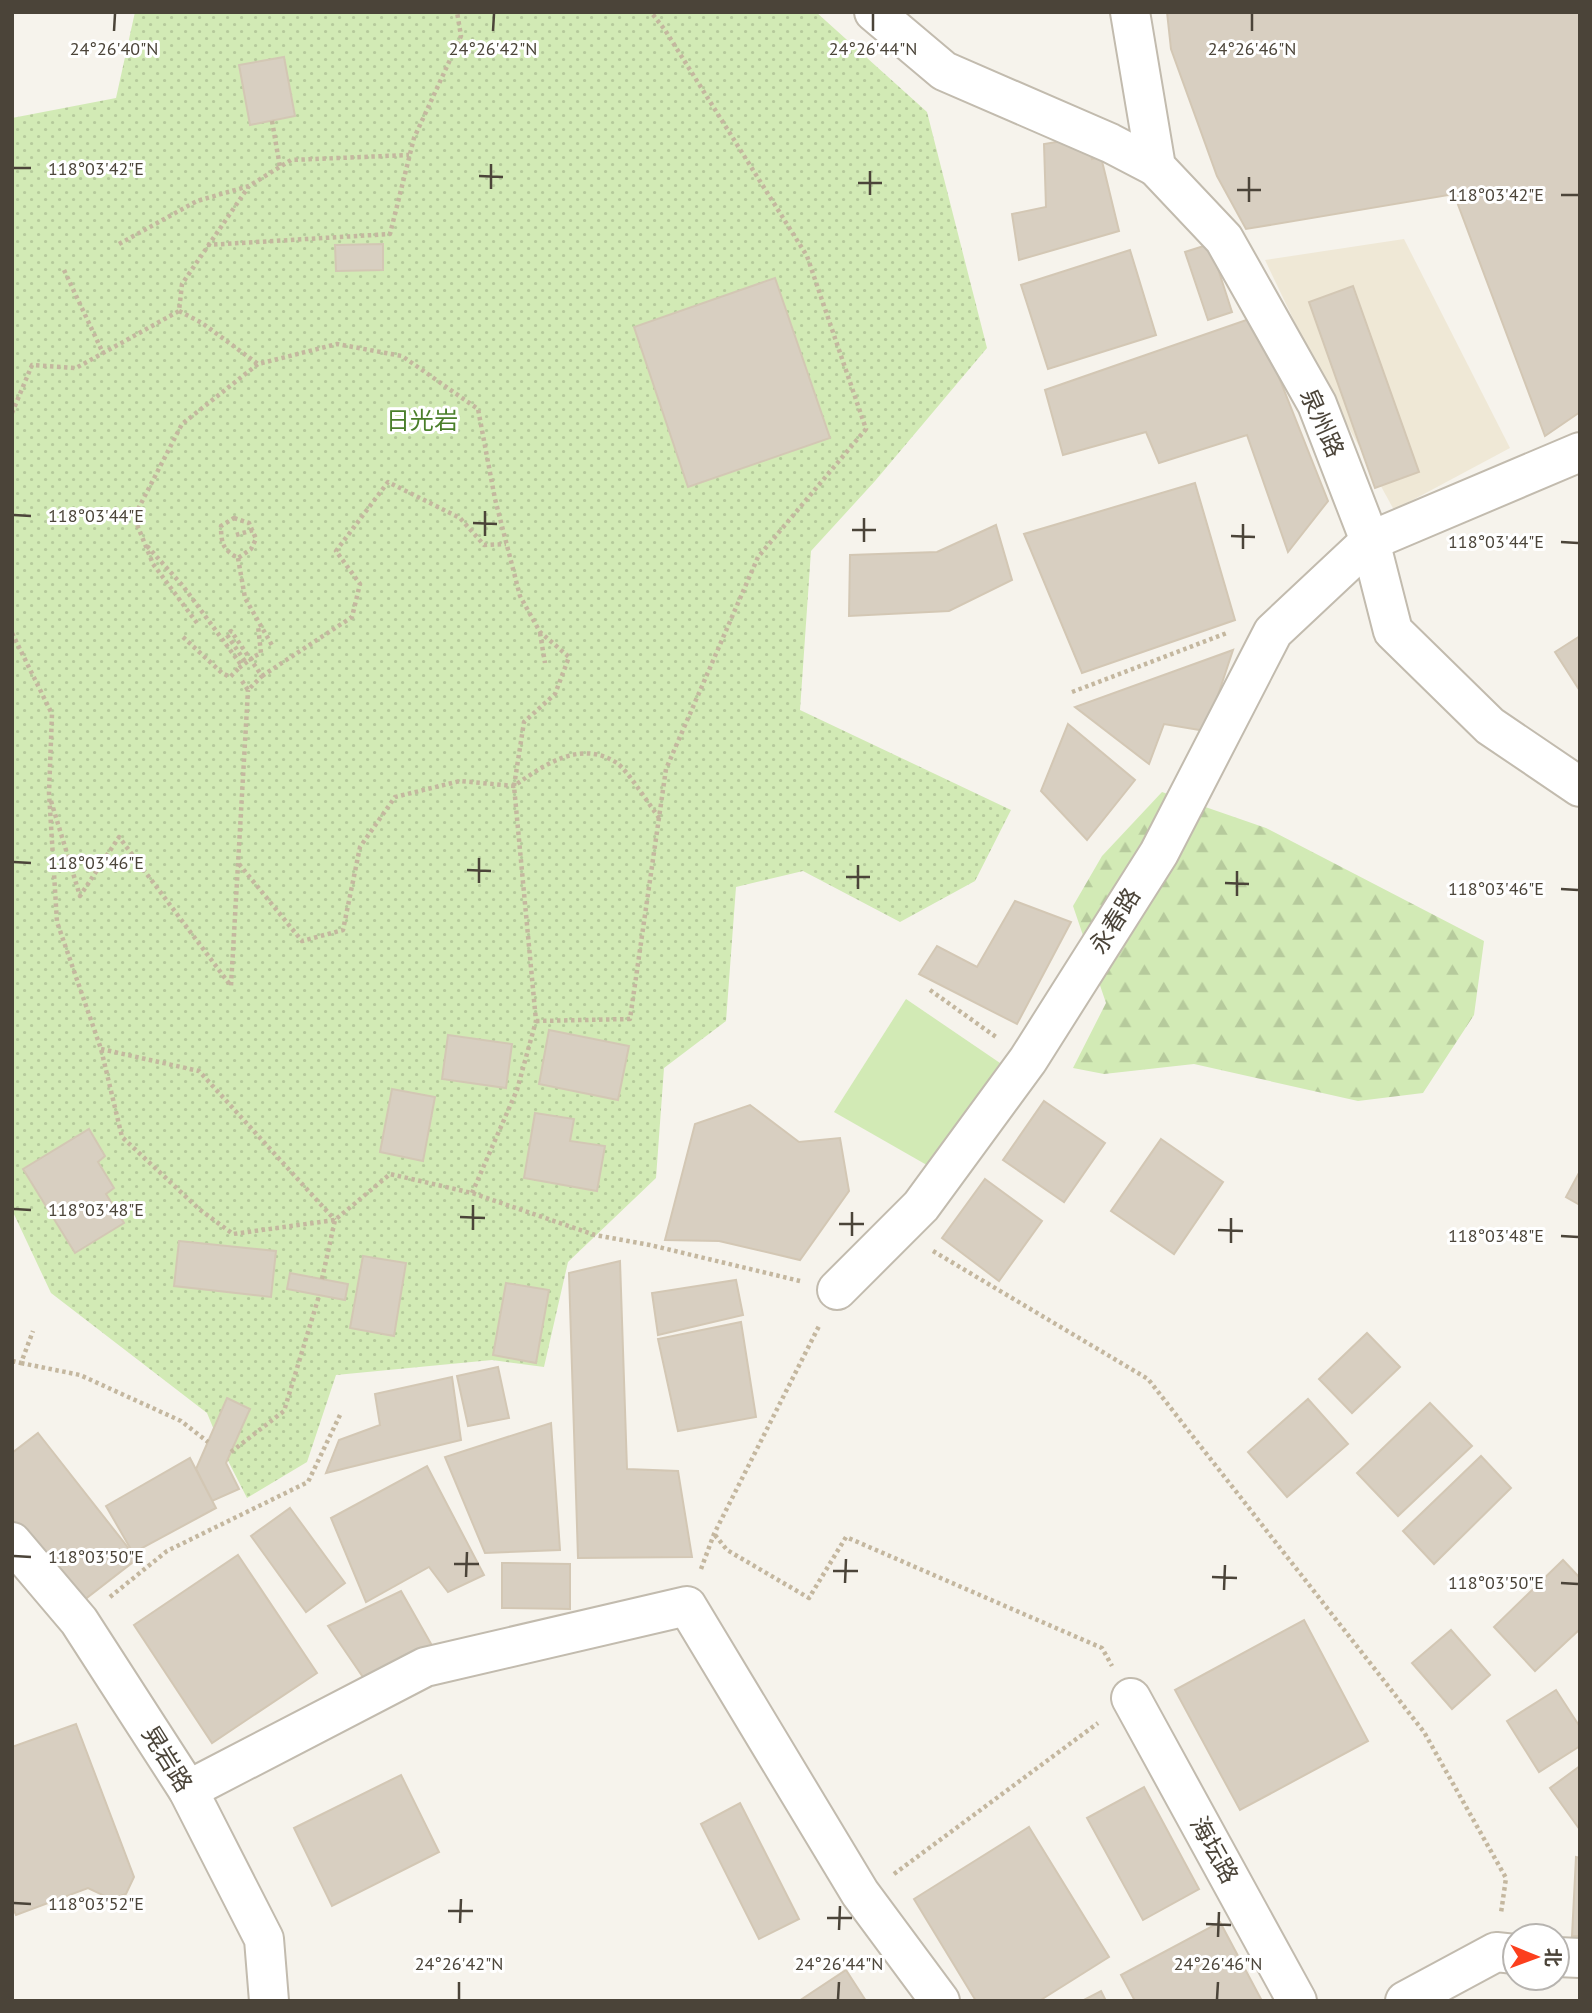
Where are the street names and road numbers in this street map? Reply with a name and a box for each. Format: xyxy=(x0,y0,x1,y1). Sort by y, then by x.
street label: 泉州路 xyxy=(1294,384,1351,462)
street label: 永春路 xyxy=(1082,882,1147,959)
street label: 晃岩路 xyxy=(135,1720,200,1797)
street label: 海坛路 xyxy=(1183,1811,1245,1889)

